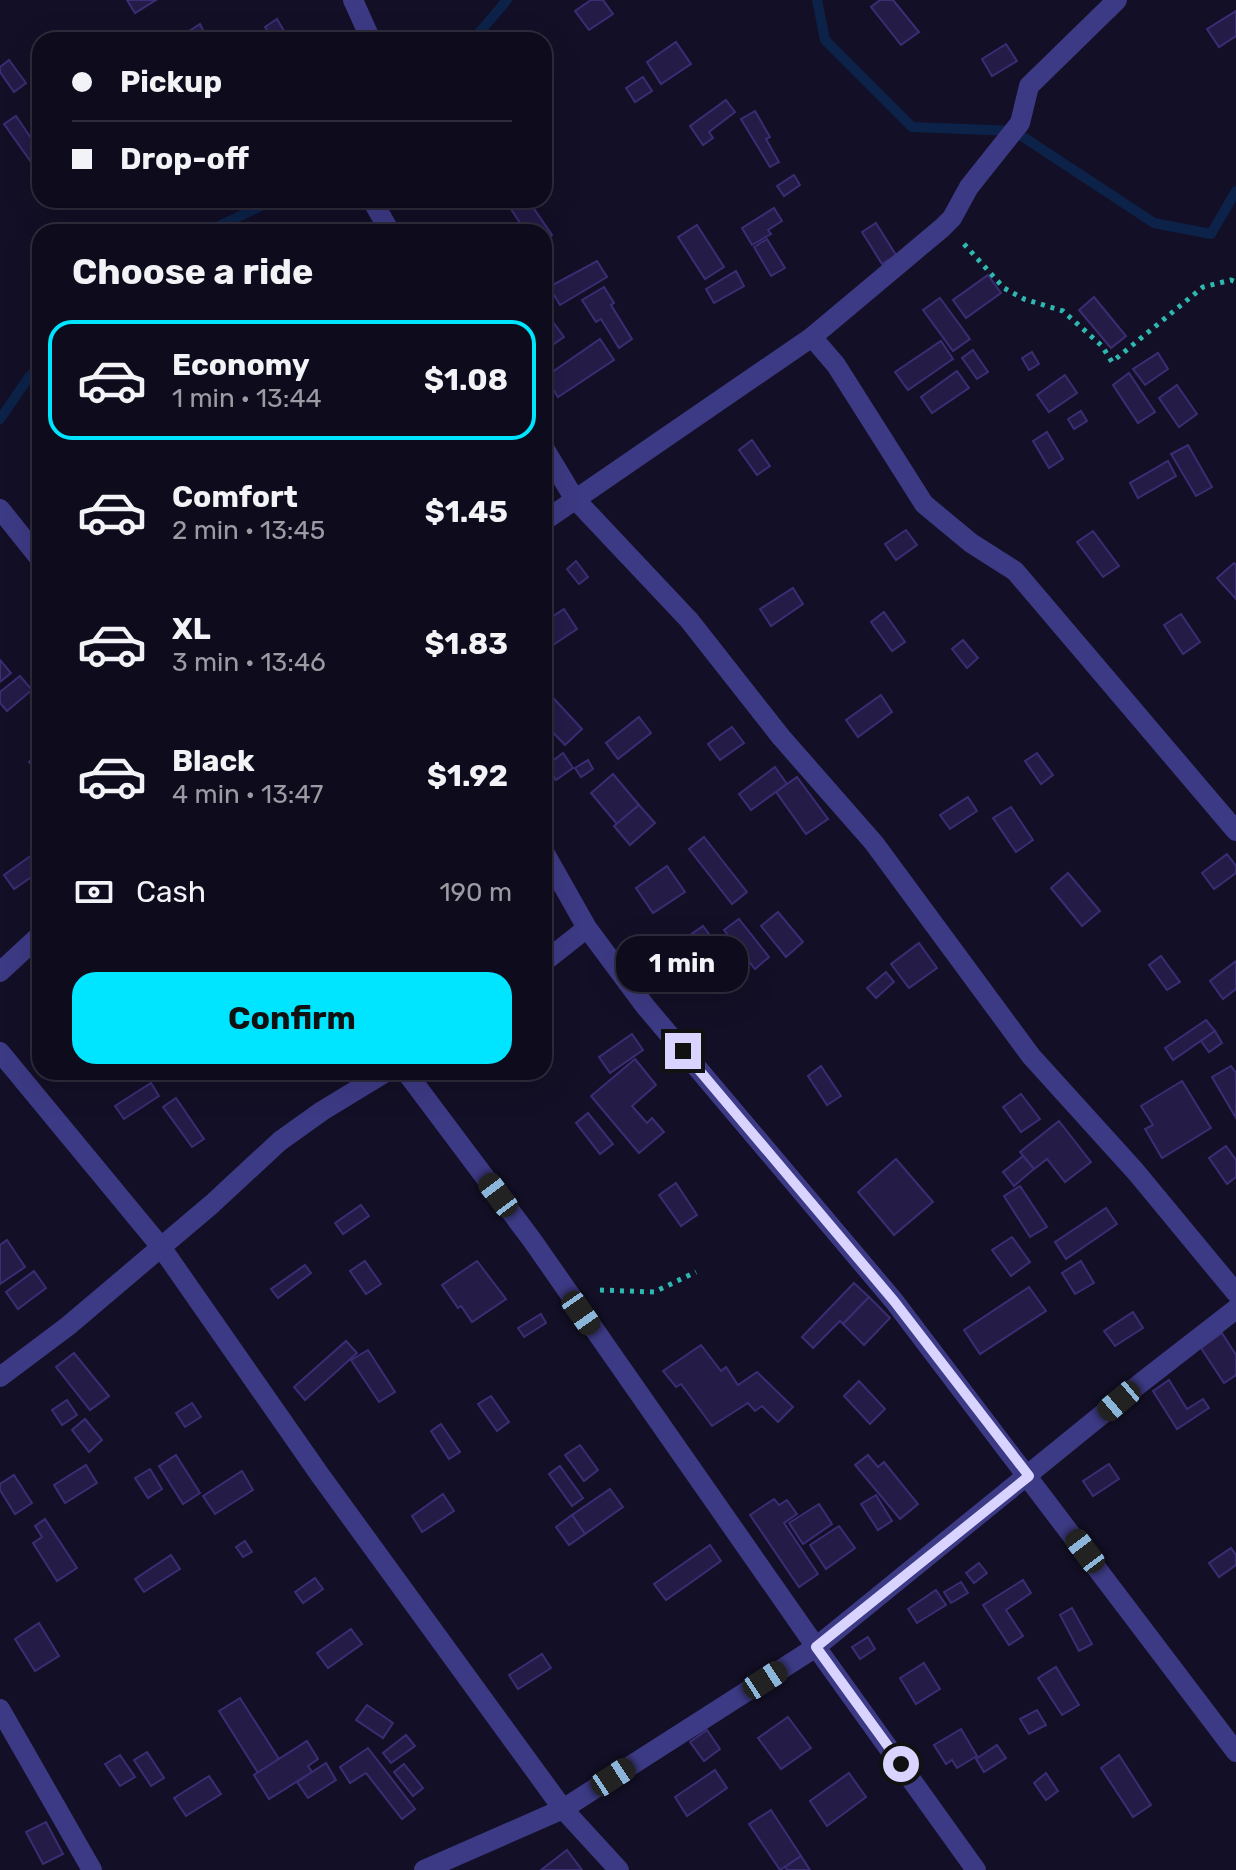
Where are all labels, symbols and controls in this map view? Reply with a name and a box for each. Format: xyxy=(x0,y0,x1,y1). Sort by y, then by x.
text: Pickup xyxy=(120,64,222,100)
text: Drop-off xyxy=(120,141,249,177)
text: Choose a ride xyxy=(72,250,313,293)
icon: car xyxy=(76,344,148,416)
text: Economy xyxy=(172,347,310,383)
text: $1.08 xyxy=(424,362,508,398)
text: 1 min · 13:44 xyxy=(172,383,322,414)
icon: car xyxy=(76,476,148,548)
text: Comfort xyxy=(172,479,298,515)
text: $1.45 xyxy=(425,494,508,530)
text: 2 min · 13:45 xyxy=(172,515,325,546)
icon: car xyxy=(76,608,148,680)
text: XL xyxy=(172,611,211,647)
text: $1.83 xyxy=(425,626,508,662)
text: 3 min · 13:46 xyxy=(172,647,326,678)
icon: car xyxy=(76,740,148,812)
text: Black xyxy=(172,743,255,779)
text: $1.92 xyxy=(427,758,508,794)
text: 4 min · 13:47 xyxy=(172,779,323,810)
icon: cash xyxy=(72,870,116,914)
text: Cash xyxy=(136,874,206,910)
text: 190 m xyxy=(439,877,512,908)
callout: 1 min xyxy=(617,935,749,991)
text: 1 min xyxy=(649,948,715,979)
button: Confirm xyxy=(72,972,512,1064)
route end xyxy=(665,1033,701,1069)
car xyxy=(474,1169,522,1221)
car xyxy=(557,1286,605,1340)
car xyxy=(1093,1376,1145,1426)
car xyxy=(1061,1525,1109,1577)
car xyxy=(738,1657,792,1703)
route start xyxy=(883,1746,919,1782)
car xyxy=(586,1754,640,1800)

